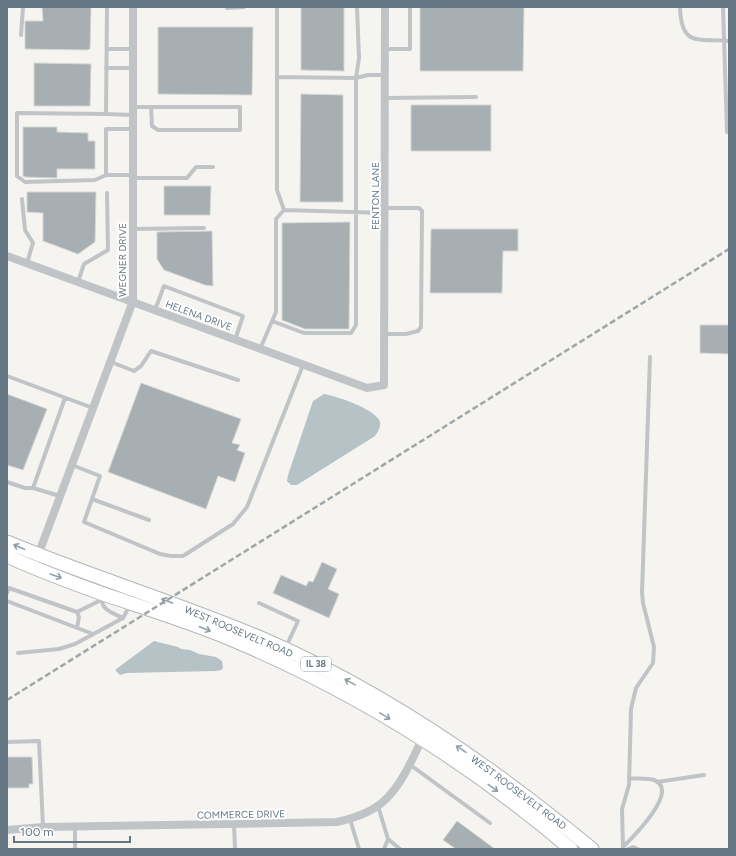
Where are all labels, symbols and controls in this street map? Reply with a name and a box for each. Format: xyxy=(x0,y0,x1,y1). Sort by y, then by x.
street label: FENTON LANE xyxy=(369,162,382,230)
street label: WEGNER DRIVE xyxy=(116,223,129,297)
street label: HELENA DRIVE xyxy=(164,297,234,334)
one-way arrow xyxy=(13,542,25,550)
one-way arrow xyxy=(50,573,63,580)
one-way arrow xyxy=(161,596,173,604)
street label: WEST ROOSEVELT ROAD xyxy=(183,603,295,660)
one-way arrow xyxy=(198,626,210,634)
road number: IL 38 xyxy=(301,657,331,671)
one-way arrow xyxy=(344,677,356,685)
one-way arrow xyxy=(379,713,391,721)
one-way arrow xyxy=(456,745,467,753)
street label: WEST ROOSEVELT ROAD xyxy=(468,752,569,833)
one-way arrow xyxy=(488,784,499,792)
street label: COMMERCE DRIVE xyxy=(197,807,285,822)
scale bar xyxy=(14,818,130,844)
text: 100 m xyxy=(20,825,54,839)

